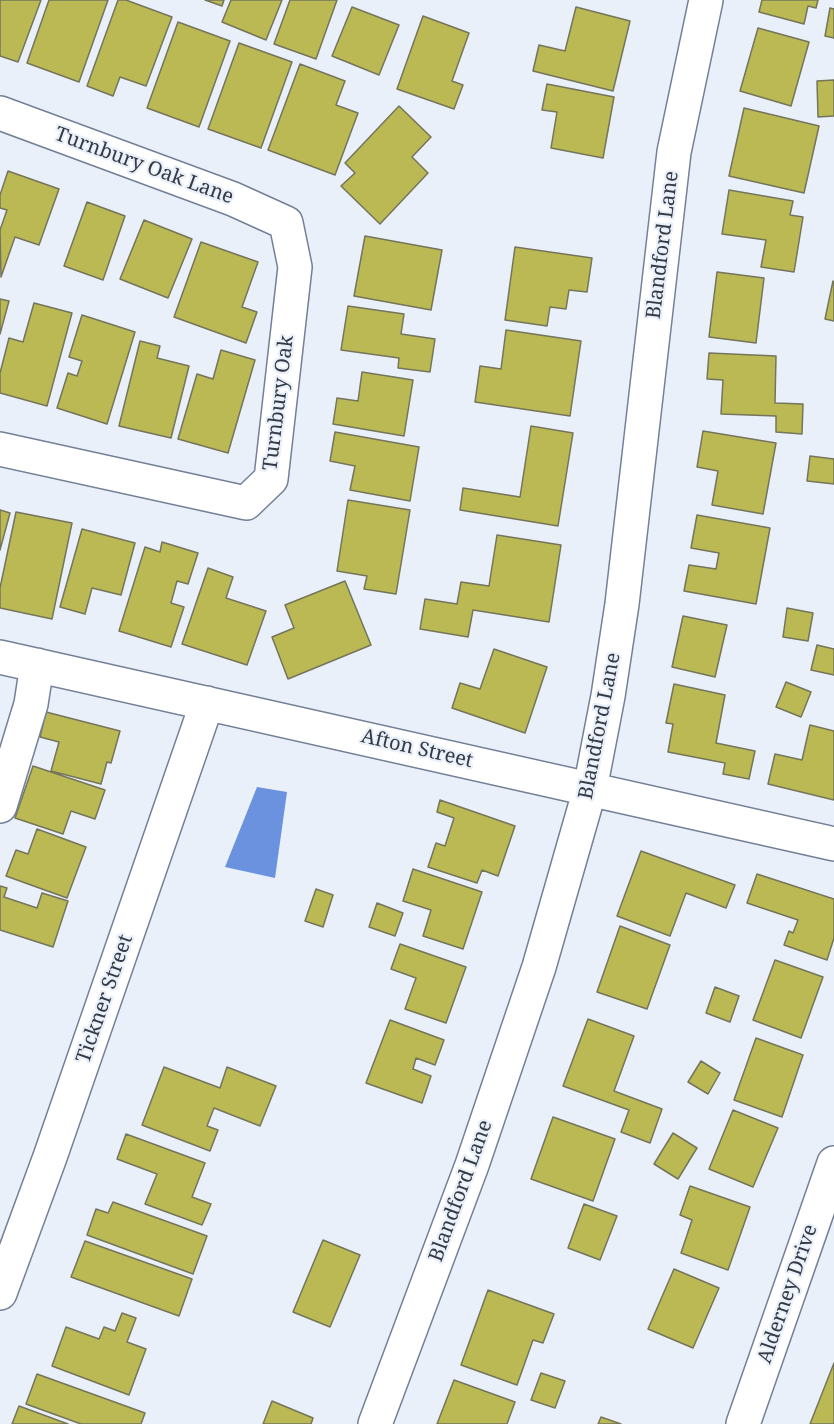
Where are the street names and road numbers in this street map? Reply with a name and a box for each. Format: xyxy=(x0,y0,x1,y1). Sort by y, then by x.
street label: Turnbury Oak Lane xyxy=(51,122,237,210)
street label: Blandford Lane xyxy=(642,170,684,320)
street label: Turnbury Oak xyxy=(259,334,299,472)
street label: Blandford Lane xyxy=(574,651,626,801)
street label: Afton Street xyxy=(359,724,475,774)
street label: Tickner Street xyxy=(72,932,138,1066)
street label: Blandford Lane xyxy=(424,1117,498,1265)
street label: Alderney Drive xyxy=(753,1221,823,1367)

